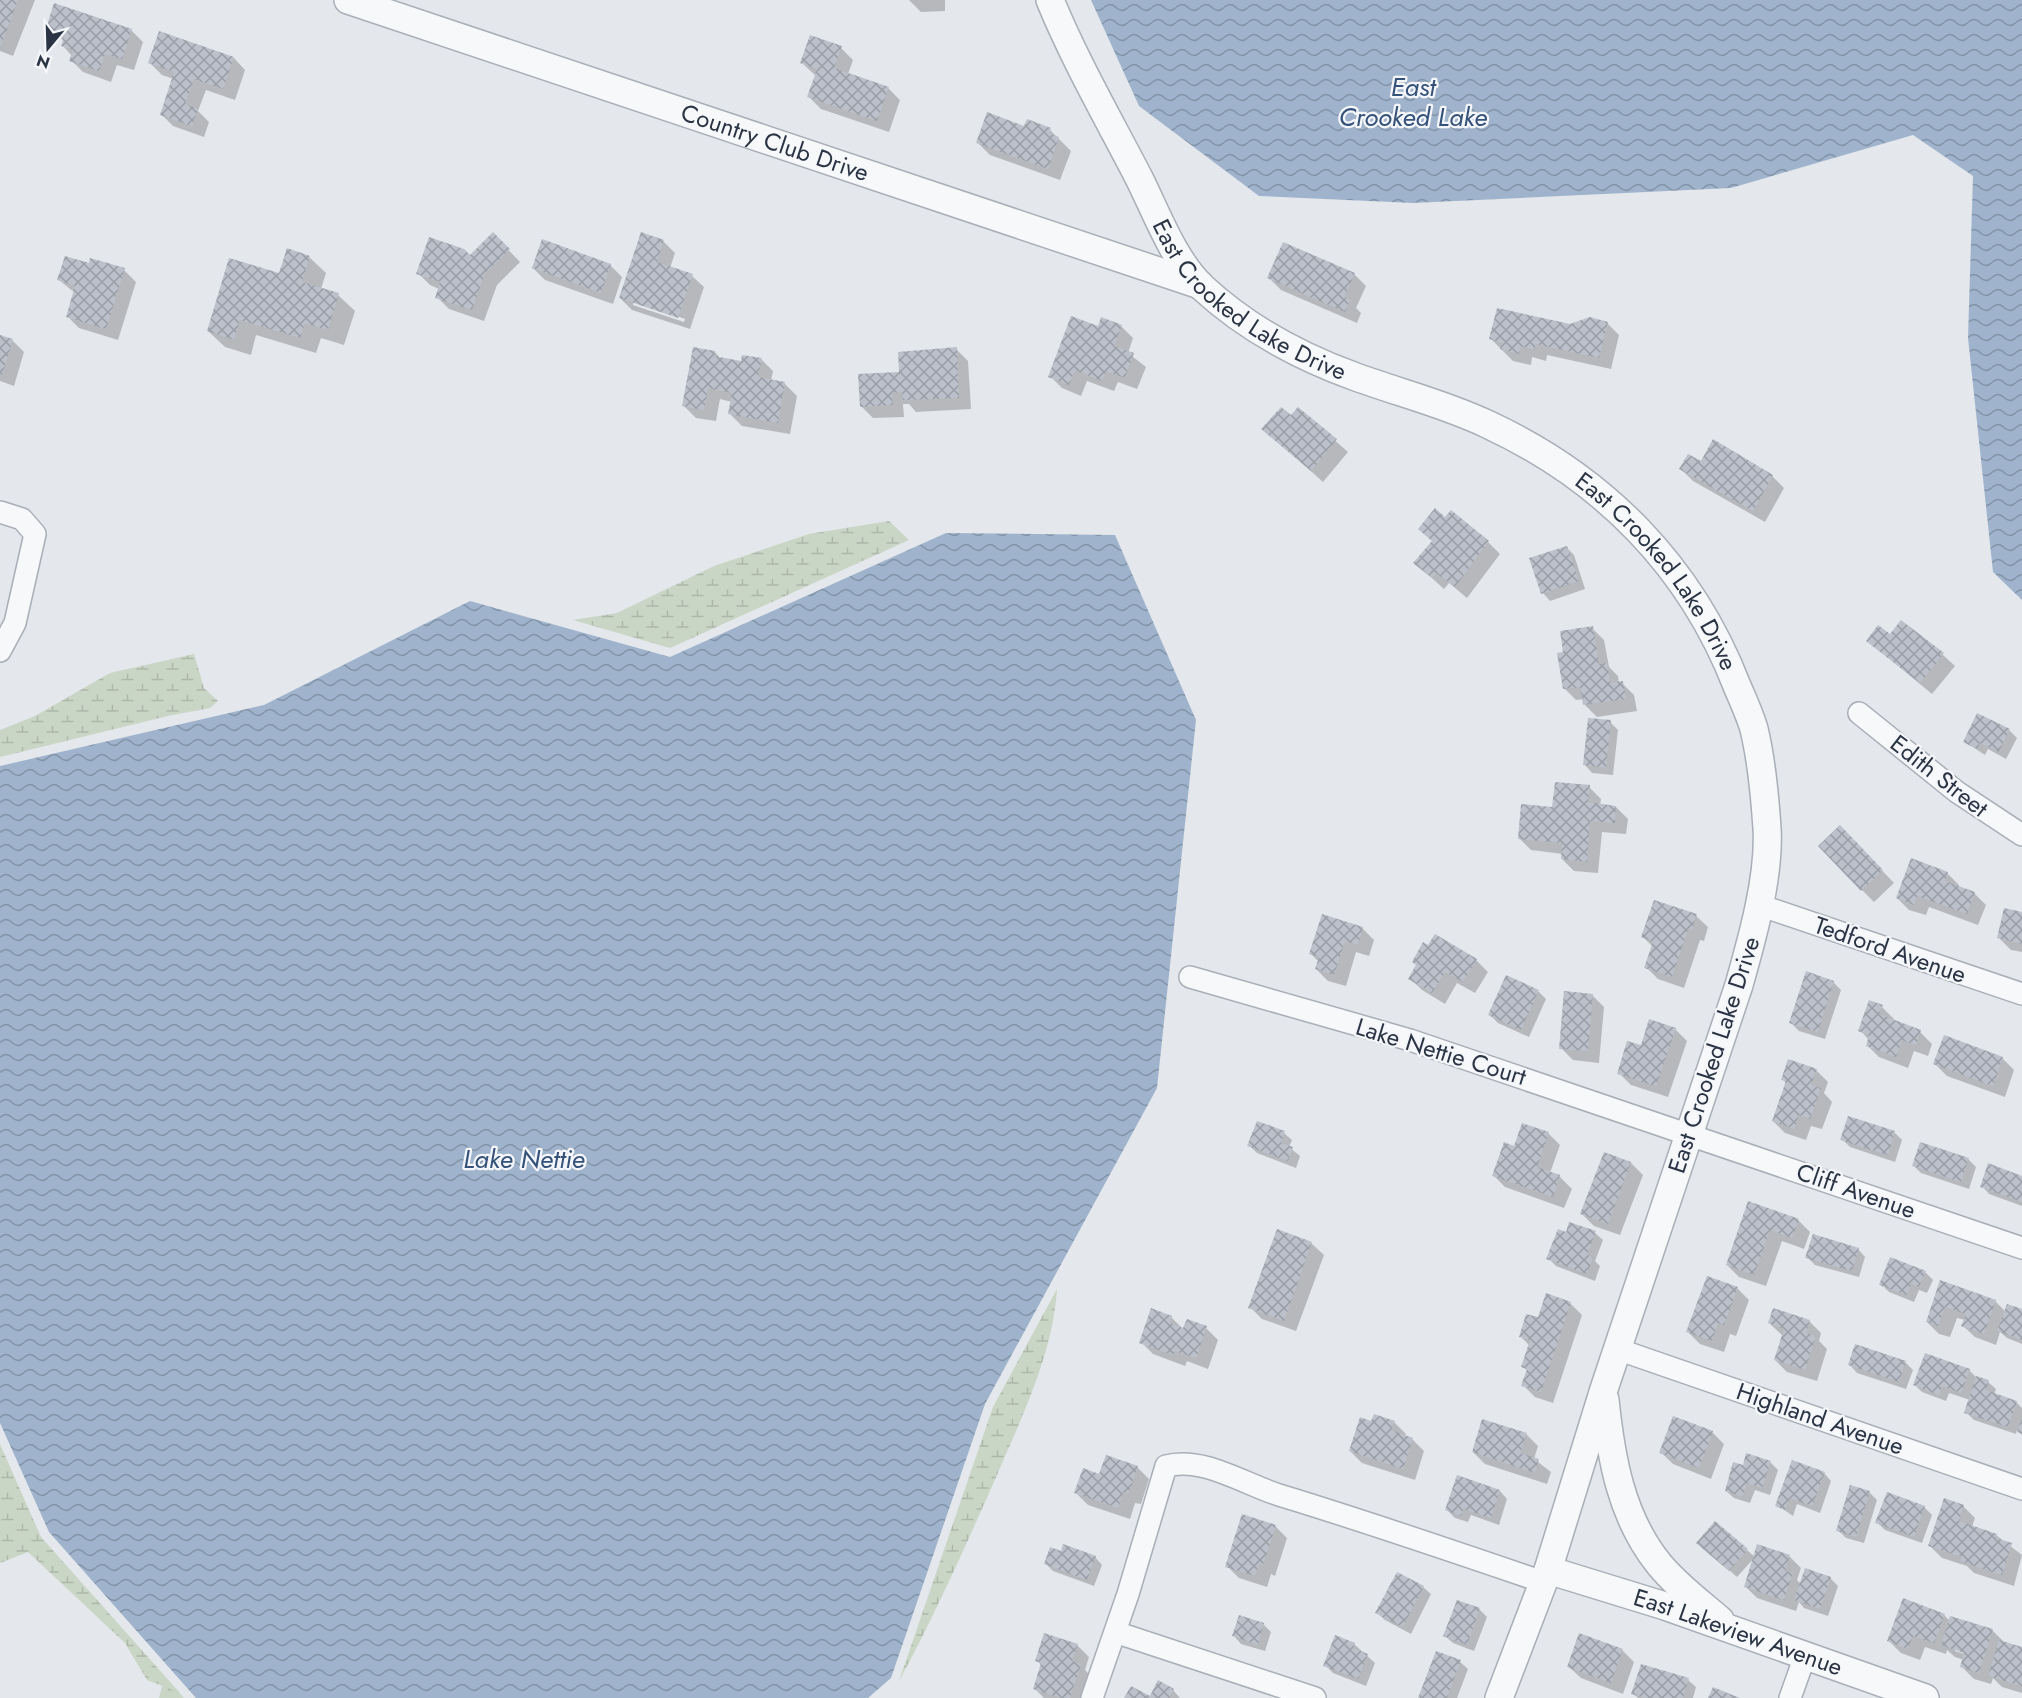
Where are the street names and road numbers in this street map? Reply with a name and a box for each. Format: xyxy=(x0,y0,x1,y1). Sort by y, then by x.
street label: Country Club Drive xyxy=(676,95,873,190)
street label: East Crooked Lake Drive xyxy=(1144,213,1352,389)
street label: East Crooked Lake Drive xyxy=(1568,463,1746,676)
street label: Edith Street xyxy=(1883,726,1996,825)
street label: Tedford Avenue xyxy=(1809,907,1971,992)
street label: East Crooked Lake Drive xyxy=(1659,932,1768,1178)
street label: Lake Nettie Court xyxy=(1352,1009,1531,1094)
street label: Cliff Avenue xyxy=(1792,1154,1920,1227)
street label: Highland Avenue xyxy=(1732,1373,1909,1464)
street label: East Lakeview Avenue xyxy=(1629,1579,1847,1684)

